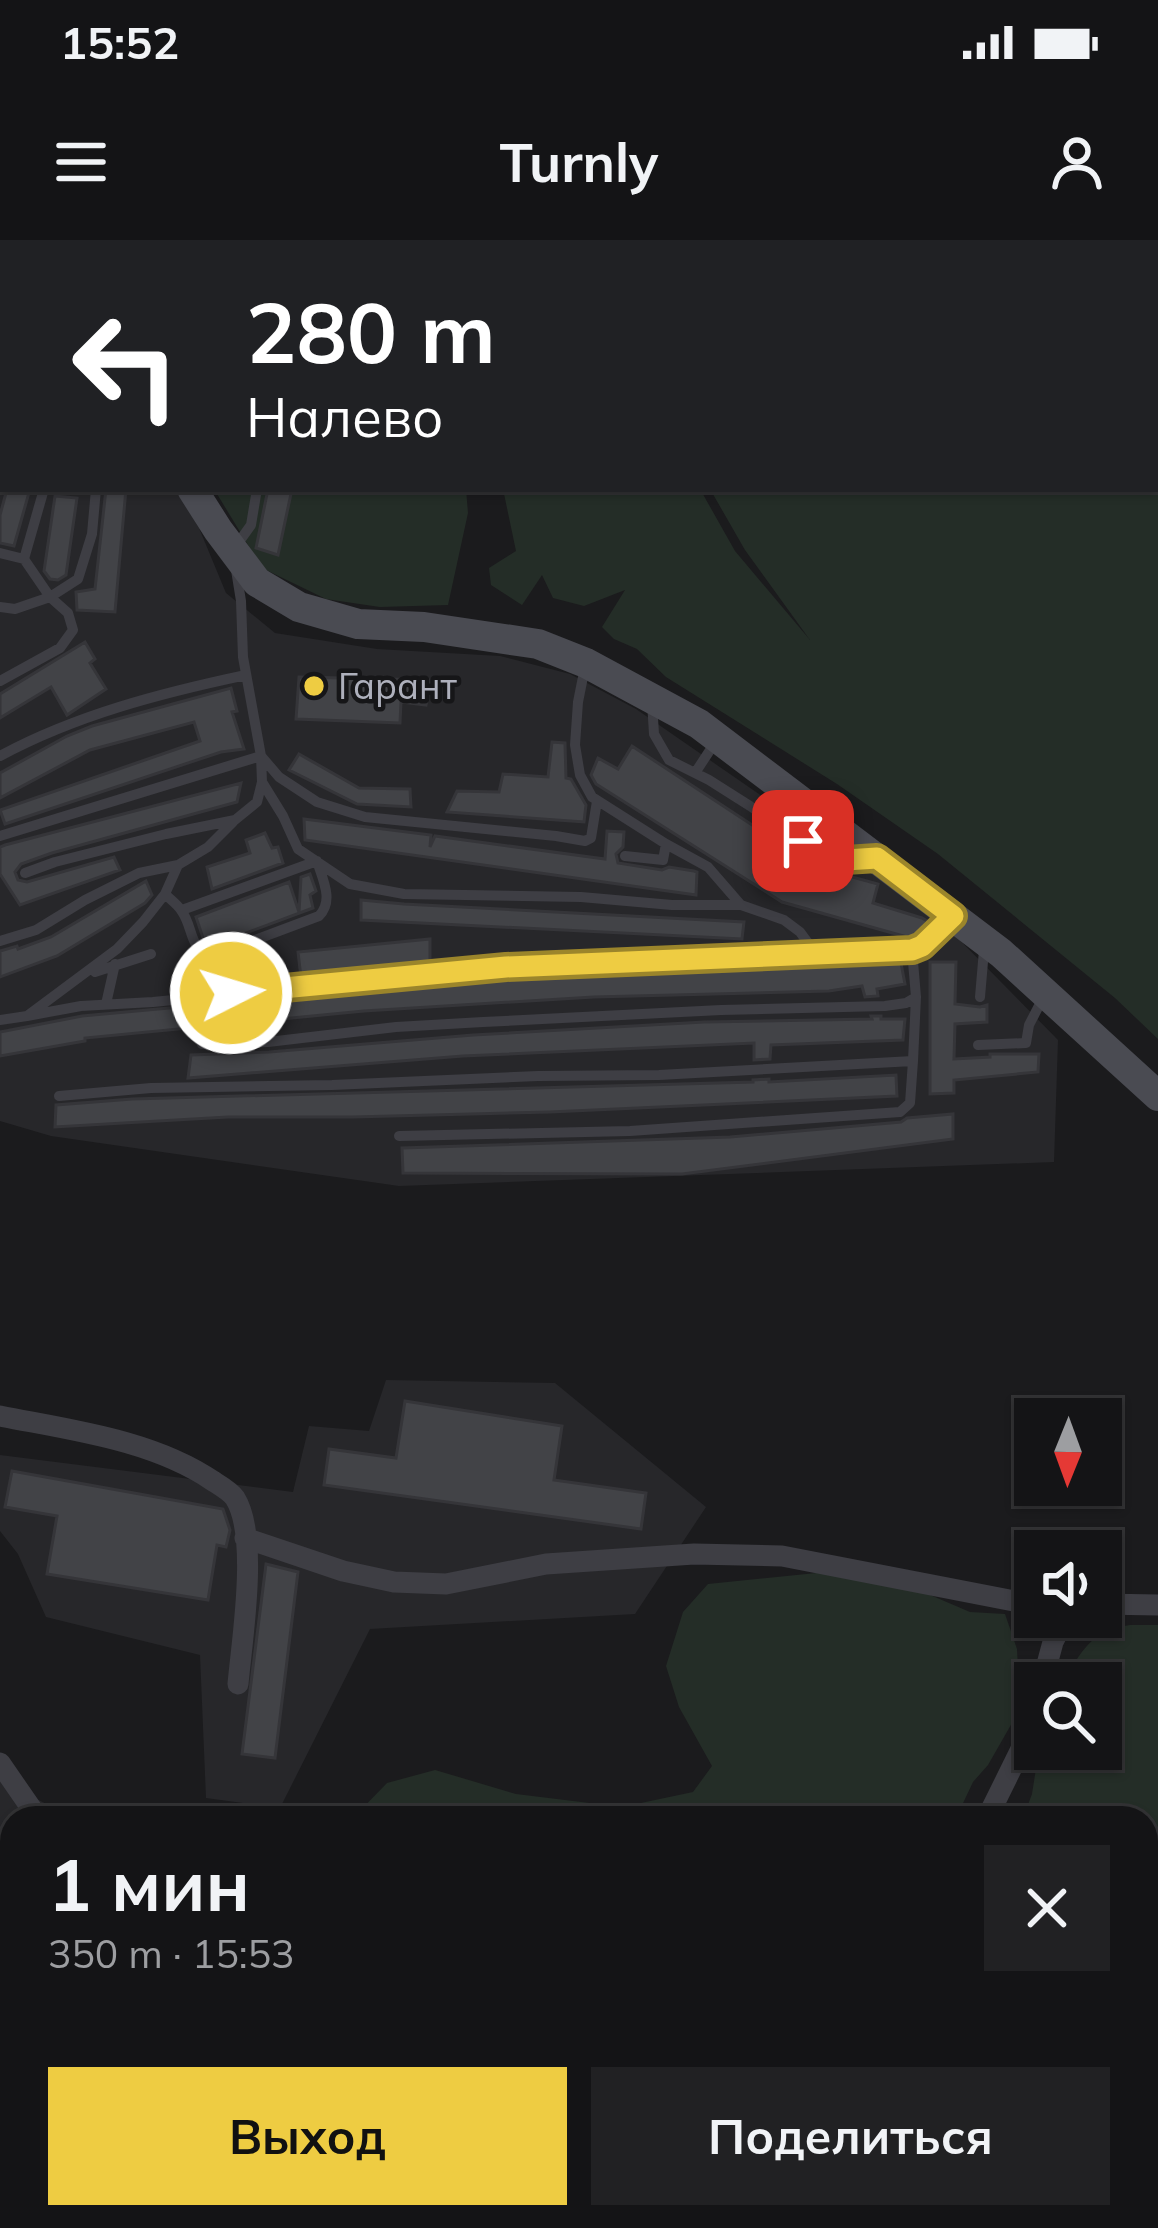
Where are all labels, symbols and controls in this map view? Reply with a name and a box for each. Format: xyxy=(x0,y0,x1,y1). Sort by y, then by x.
text: 15:52 xyxy=(60,14,179,70)
text: Turnly xyxy=(500,128,658,196)
icon: menu xyxy=(48,129,114,195)
icon: person xyxy=(1044,129,1110,195)
text: 280 m xyxy=(246,279,496,384)
icon: left xyxy=(48,288,204,444)
text: Налево xyxy=(246,383,443,451)
place label: Гарант xyxy=(338,663,458,708)
marker: Гарант xyxy=(301,673,327,699)
pin xyxy=(752,790,854,892)
icon: arrive xyxy=(770,808,836,874)
position arrow xyxy=(168,930,294,1056)
north arrow xyxy=(1014,1398,1122,1506)
map controls xyxy=(1014,1398,1122,1770)
button: sound xyxy=(1014,1530,1122,1638)
button: search xyxy=(1014,1662,1122,1770)
text: 1 мин xyxy=(48,1839,250,1929)
button: close xyxy=(984,1845,1110,1971)
text: 350 m · 15:53 xyxy=(48,1929,294,1978)
button: Выход xyxy=(48,2067,567,2205)
button: Поделиться xyxy=(591,2067,1110,2205)

